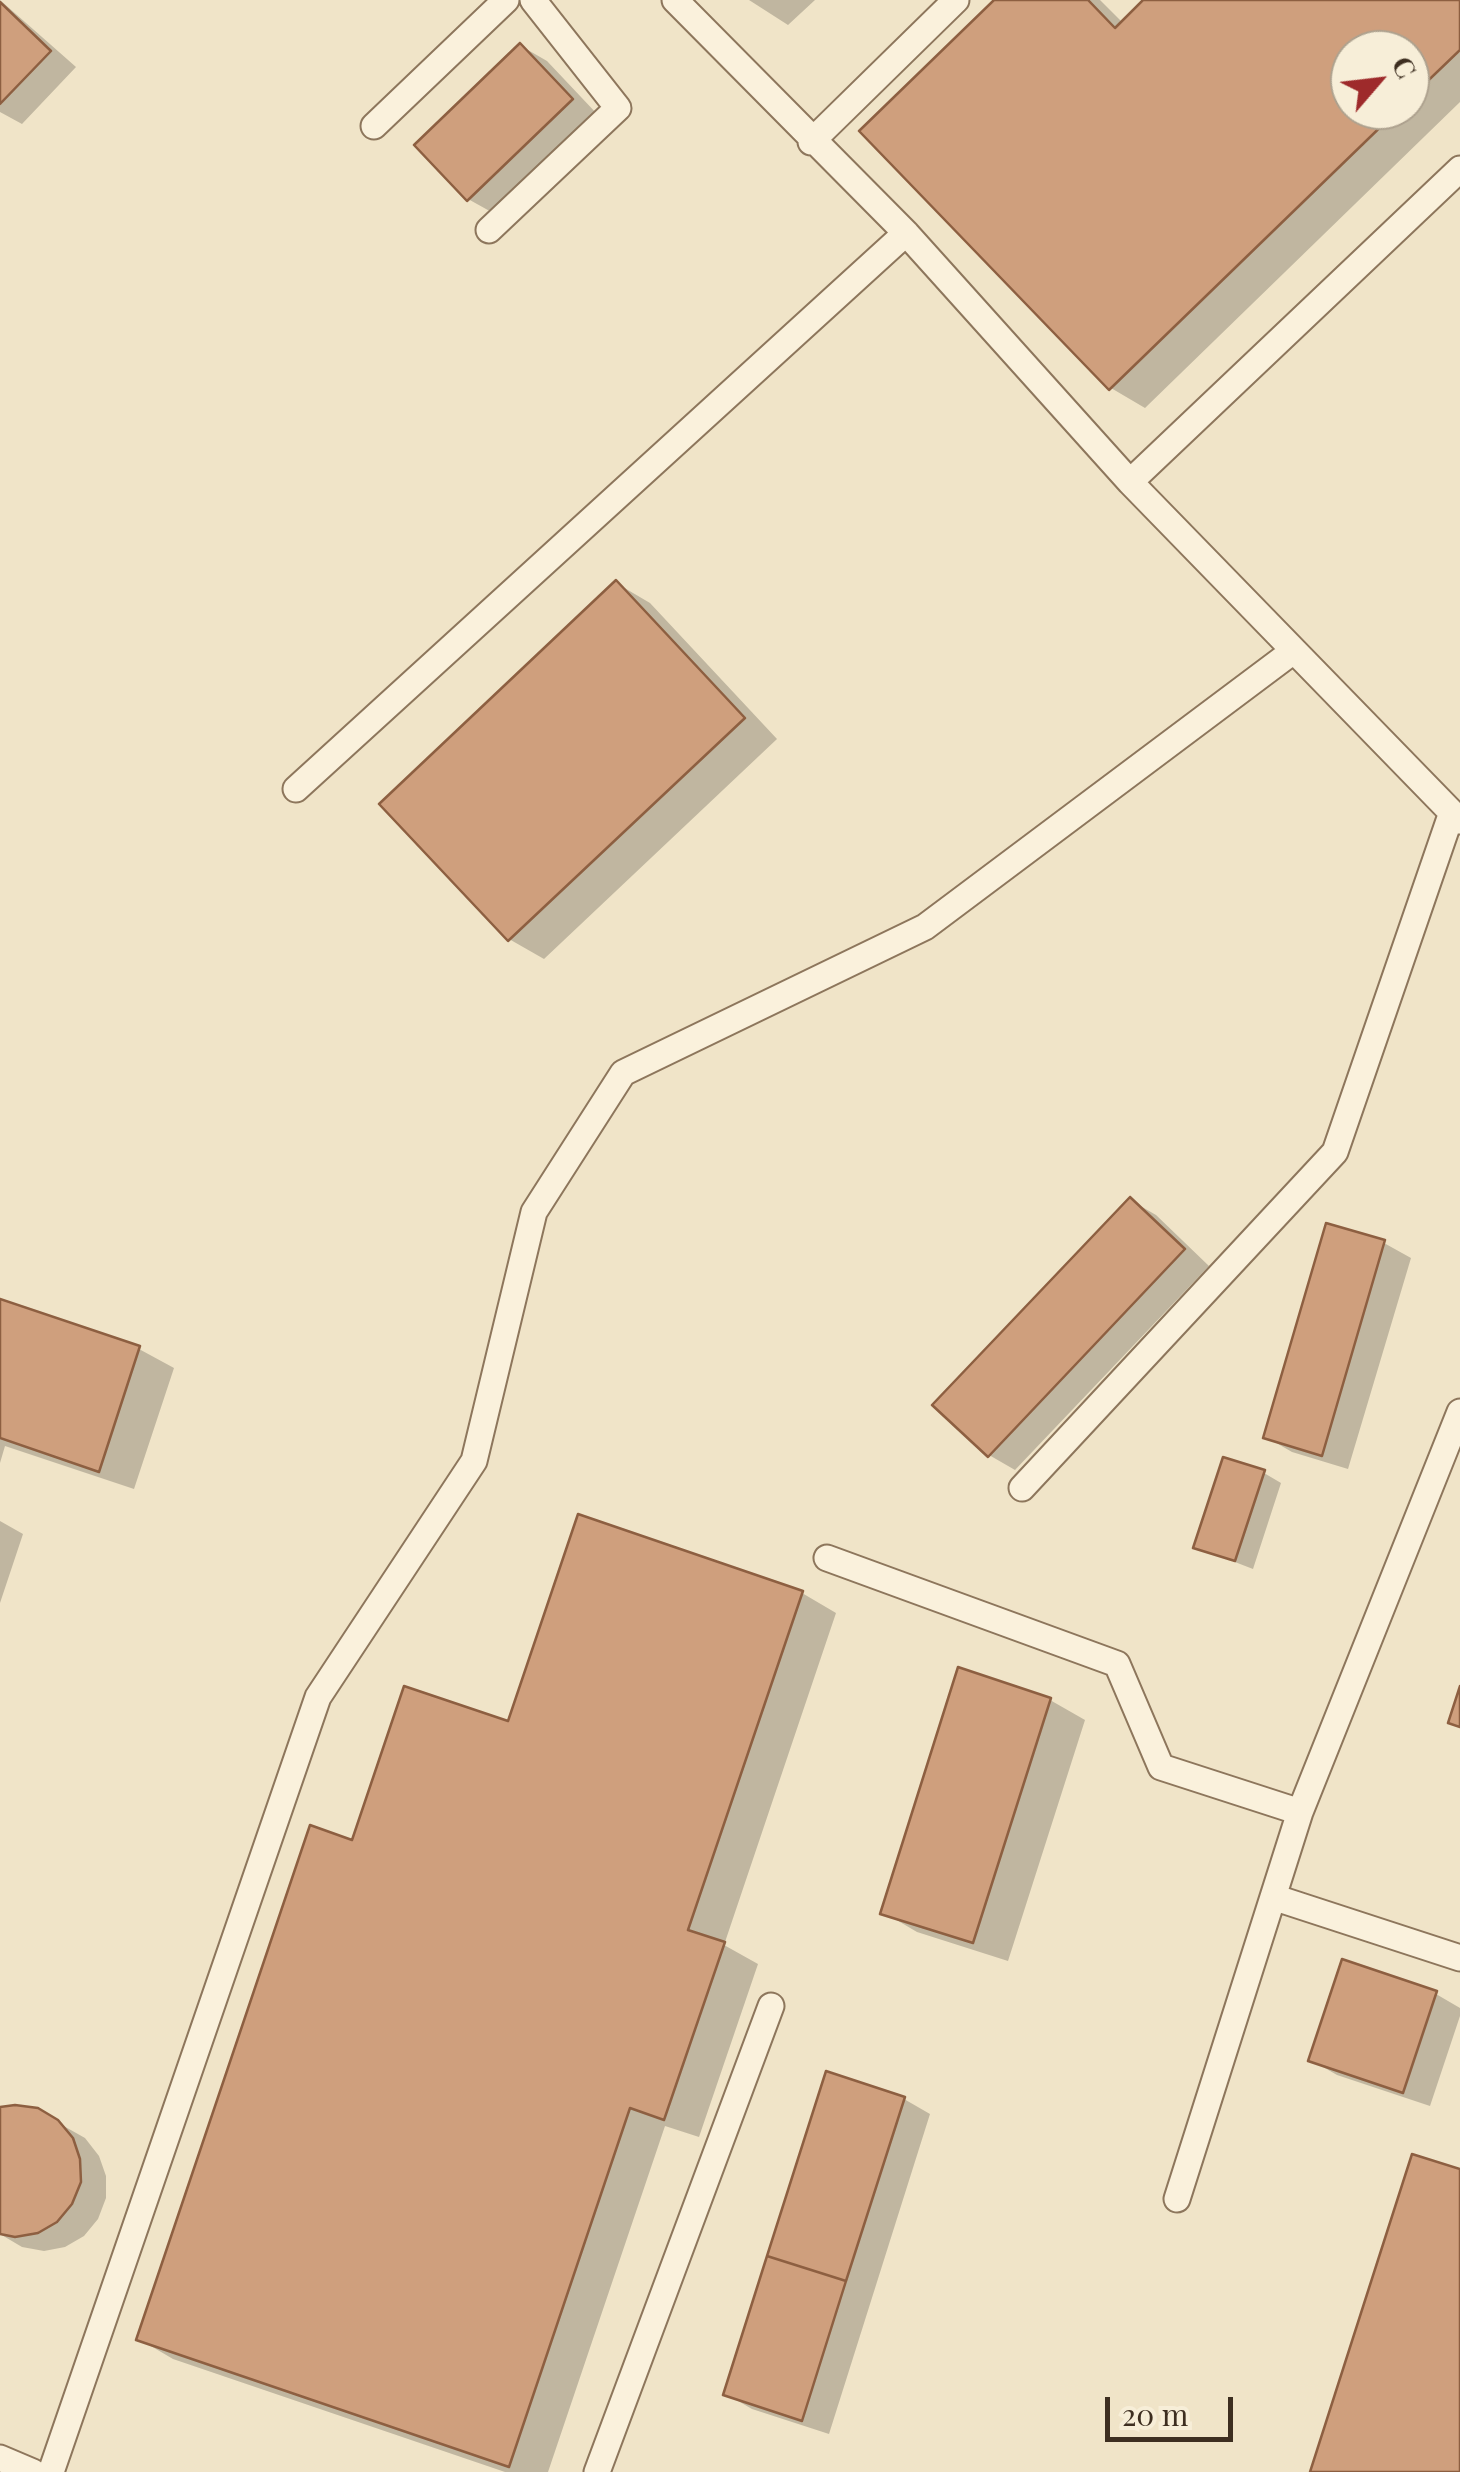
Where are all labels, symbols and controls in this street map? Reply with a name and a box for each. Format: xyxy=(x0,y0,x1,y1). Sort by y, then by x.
north arrow xyxy=(1330,30,1430,130)
text: С xyxy=(1384,49,1426,84)
scale bar xyxy=(1110,2377,1238,2439)
text: 20 m xyxy=(1122,2394,1188,2434)

